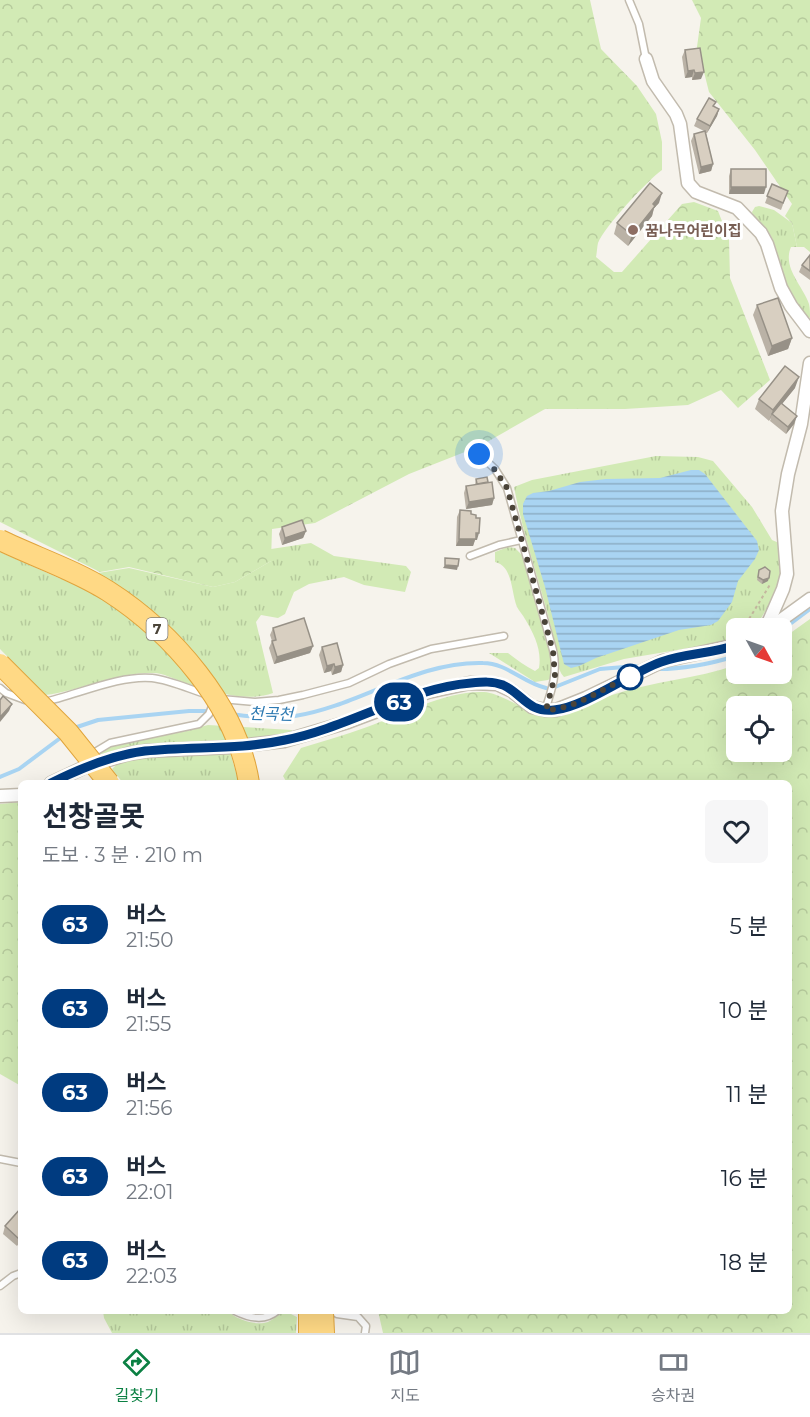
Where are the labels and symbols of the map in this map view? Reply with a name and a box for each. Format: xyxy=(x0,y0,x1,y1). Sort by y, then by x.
place label: 꿈나무어린이집 xyxy=(645,221,742,240)
marker: 꿈나무어린이집 xyxy=(626,223,640,237)
your location xyxy=(464,439,494,469)
road number: 7 xyxy=(146,618,168,640)
north arrow xyxy=(726,618,792,684)
unlabelled marker xyxy=(617,664,643,690)
line badge: 63 xyxy=(372,682,426,722)
water label: 천곡천 xyxy=(249,704,296,724)

